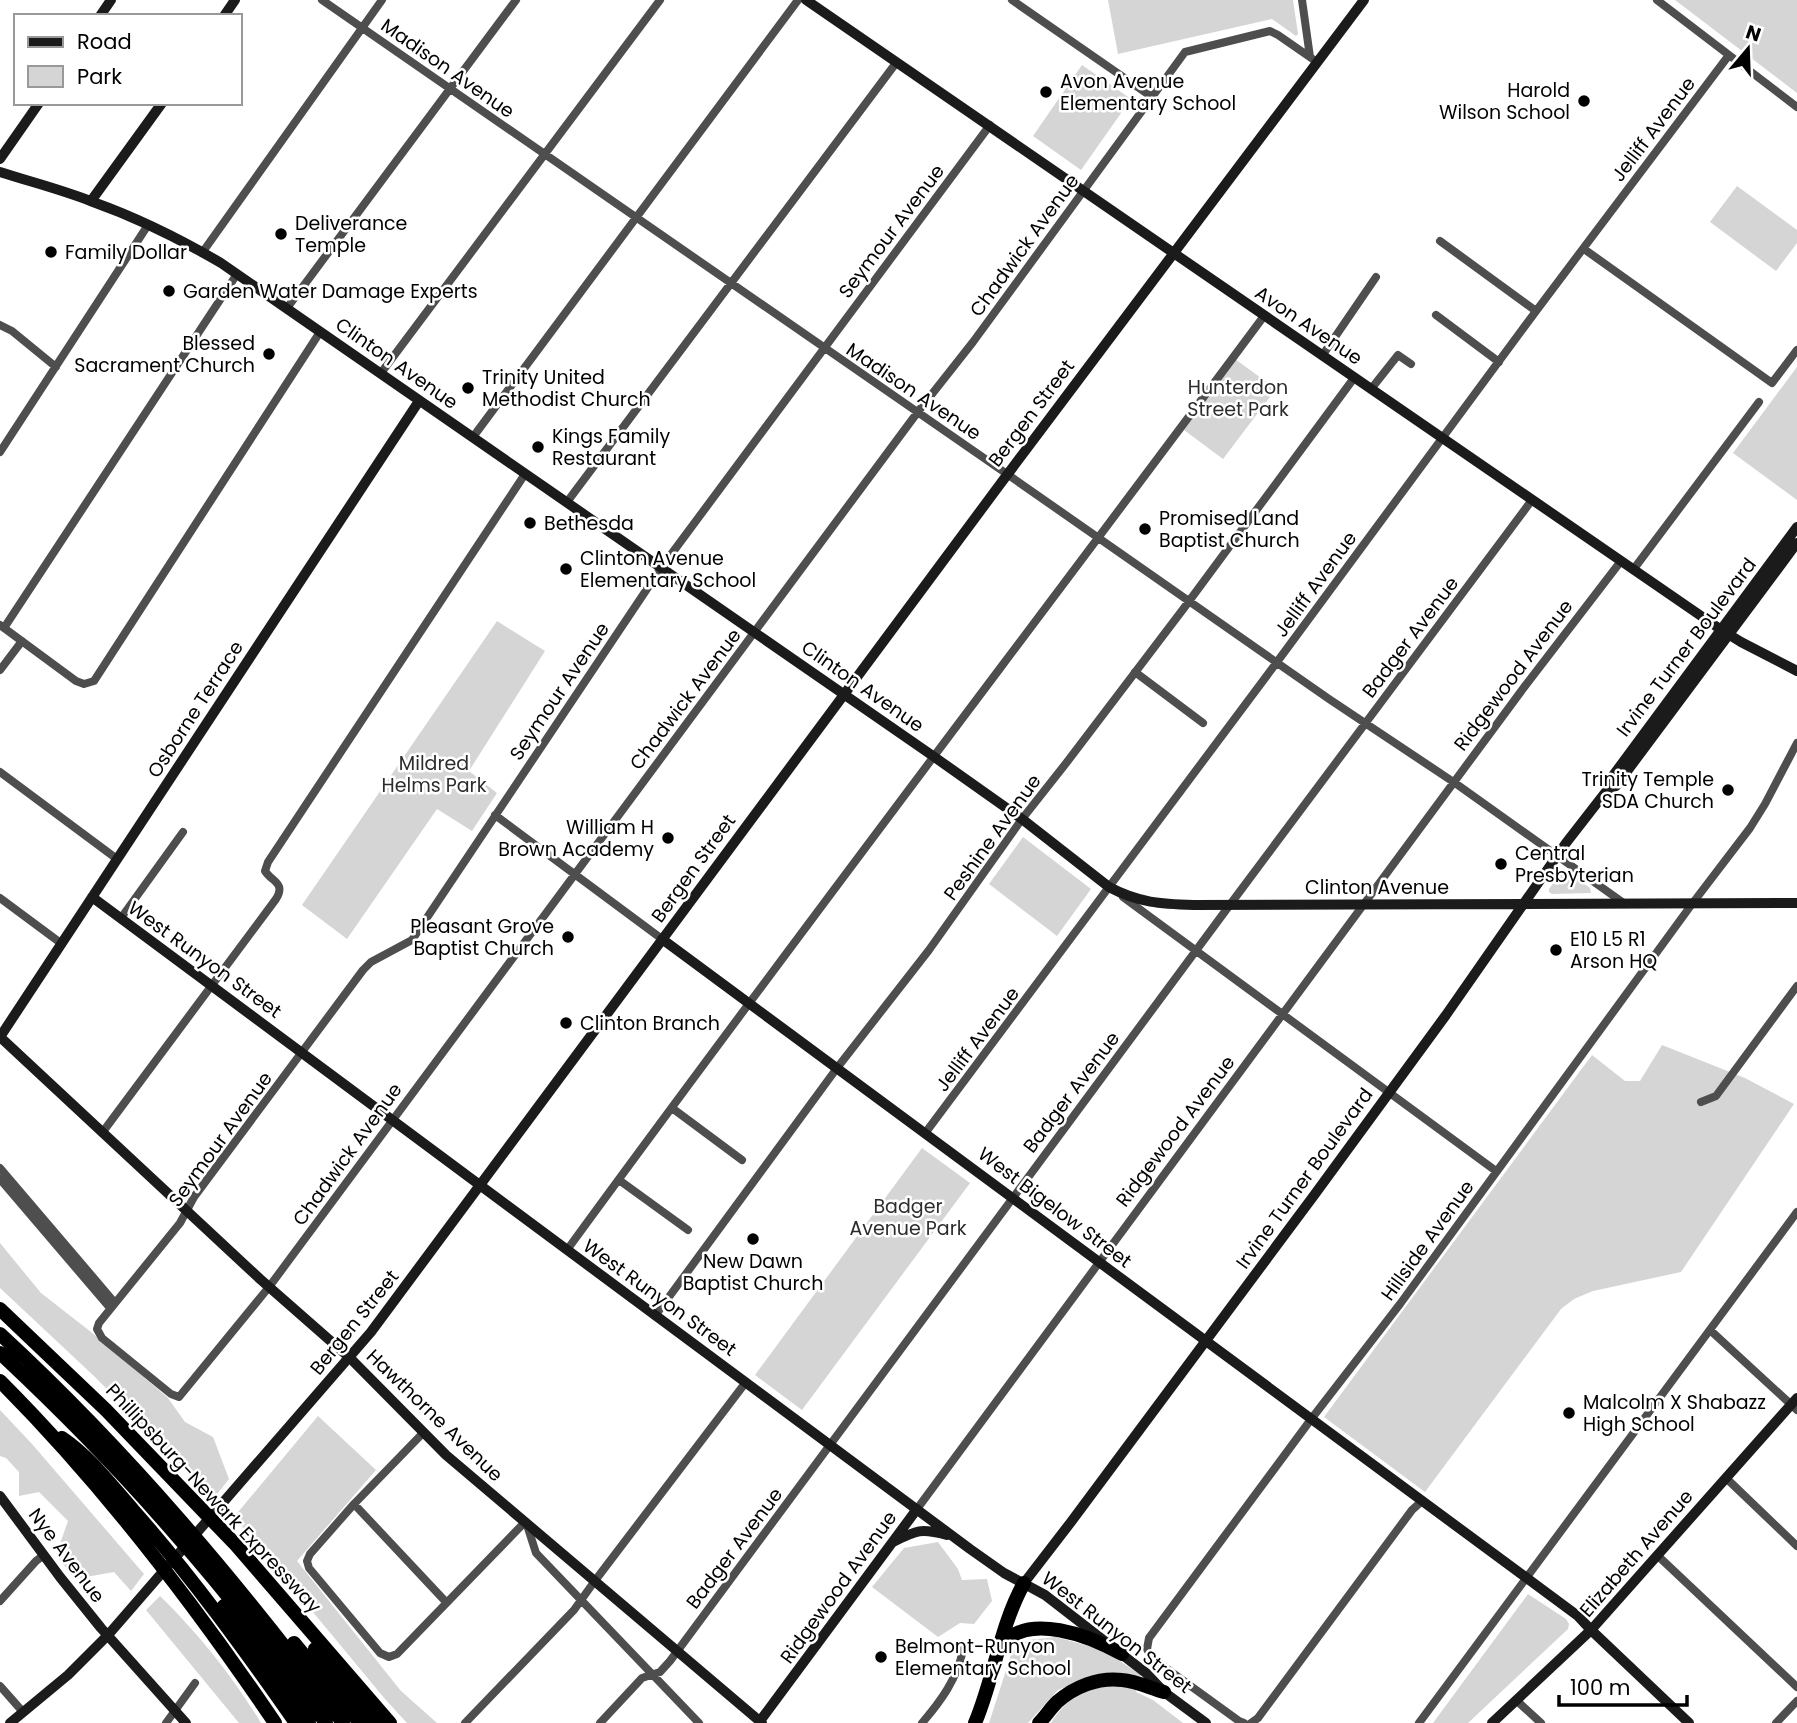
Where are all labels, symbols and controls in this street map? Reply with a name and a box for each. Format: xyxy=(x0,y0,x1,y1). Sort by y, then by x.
street label: Madison Avenue xyxy=(376,12,520,125)
legend xyxy=(14,14,242,105)
north arrow xyxy=(1713,14,1783,84)
text: N xyxy=(1742,18,1765,48)
text: Road xyxy=(77,27,132,56)
text: Park xyxy=(77,62,122,91)
place label: Avon Avenue Elementary School xyxy=(1060,68,1236,117)
street label: Jelliff Avenue xyxy=(1605,71,1702,187)
place label: Harold Wilson School xyxy=(1439,77,1570,126)
marker: Avon Avenue Elementary School xyxy=(1038,84,1054,100)
marker: Harold Wilson School xyxy=(1576,93,1592,109)
street label: Seymour Avenue xyxy=(832,159,951,304)
street label: Chadwick Avenue xyxy=(963,168,1085,322)
place label: Deliverance Temple xyxy=(295,210,407,259)
marker: Deliverance Temple xyxy=(273,226,289,242)
place label: Family Dollar xyxy=(65,239,187,266)
marker: Family Dollar xyxy=(43,244,59,260)
place label: Garden Water Damage Experts xyxy=(183,278,478,305)
street label: Avon Avenue xyxy=(1250,279,1368,371)
marker: Garden Water Damage Experts xyxy=(161,283,177,299)
street label: Clinton Avenue xyxy=(330,311,463,416)
place label: Blessed Sacrament Church xyxy=(74,330,255,379)
street label: Madison Avenue xyxy=(841,336,987,447)
marker: Blessed Sacrament Church xyxy=(261,346,277,362)
street label: Bergen Street xyxy=(982,354,1081,473)
place label: Trinity United Methodist Church xyxy=(482,364,651,413)
park label: Hunterdon Street Park xyxy=(1187,374,1289,423)
marker: Trinity United Methodist Church xyxy=(460,380,476,396)
place label: Kings Family Restaurant xyxy=(552,423,670,472)
marker: Kings Family Restaurant xyxy=(530,439,546,455)
place label: Promised Land Baptist Church xyxy=(1159,505,1300,554)
place label: Bethesda xyxy=(544,510,634,537)
marker: Bethesda xyxy=(522,515,538,531)
marker: Promised Land Baptist Church xyxy=(1137,521,1153,537)
street label: Jelliff Avenue xyxy=(1268,526,1363,643)
place label: Clinton Avenue Elementary School xyxy=(580,545,756,594)
street label: Irvine Turner Boulevard xyxy=(1610,552,1763,742)
marker: Clinton Avenue Elementary School xyxy=(558,561,574,577)
street label: Badger Avenue xyxy=(1356,571,1465,704)
street label: Ridgewood Avenue xyxy=(1448,594,1579,756)
street label: Seymour Avenue xyxy=(503,617,616,766)
street label: Chadwick Avenue xyxy=(623,623,747,776)
street label: Clinton Avenue xyxy=(796,634,929,739)
street label: Osborne Terrace xyxy=(141,636,250,783)
park label: Mildred Helms Park xyxy=(382,750,487,799)
place label: Trinity Temple SDA Church xyxy=(1582,766,1714,815)
street label: Peshine Avenue xyxy=(937,769,1047,906)
marker: Trinity Temple SDA Church xyxy=(1720,782,1736,798)
street label: Bergen Street xyxy=(645,809,742,928)
place label: William H Brown Academy xyxy=(498,814,654,863)
marker: William H Brown Academy xyxy=(660,830,676,846)
place label: Central Presbyterian xyxy=(1515,840,1634,889)
marker: Central Presbyterian xyxy=(1493,856,1509,872)
street label: Clinton Avenue xyxy=(1305,874,1449,901)
street label: West Runyon Street xyxy=(122,894,287,1024)
place label: Pleasant Grove Baptist Church xyxy=(410,913,554,962)
place label: E10 L5 R1 Arson HQ xyxy=(1570,926,1657,975)
marker: Pleasant Grove Baptist Church xyxy=(560,929,576,945)
marker: E10 L5 R1 Arson HQ xyxy=(1548,942,1564,958)
street label: Jelliff Avenue xyxy=(929,981,1026,1097)
place label: Clinton Branch xyxy=(580,1010,720,1037)
marker: Clinton Branch xyxy=(558,1015,574,1031)
street label: Badger Avenue xyxy=(1017,1026,1126,1159)
street label: Ridgewood Avenue xyxy=(1110,1050,1241,1212)
street label: Seymour Avenue xyxy=(162,1066,279,1212)
street label: Chadwick Avenue xyxy=(286,1077,408,1231)
street label: Irvine Turner Boulevard xyxy=(1230,1082,1379,1274)
street label: West Bigelow Street xyxy=(972,1141,1137,1274)
street label: Hillside Avenue xyxy=(1375,1175,1480,1306)
park label: Badger Avenue Park xyxy=(849,1193,967,1242)
marker: New Dawn Baptist Church xyxy=(745,1231,761,1247)
street label: West Runyon Street xyxy=(577,1232,742,1362)
place label: New Dawn Baptist Church xyxy=(683,1248,823,1297)
street label: Bergen Street xyxy=(304,1264,405,1381)
street label: Hawthorne Avenue xyxy=(360,1343,509,1488)
street label: Phillipsburg-Newark Expressway xyxy=(100,1378,328,1619)
place label: Malcolm X Shabazz High School xyxy=(1583,1389,1766,1438)
marker: Malcolm X Shabazz High School xyxy=(1561,1405,1577,1421)
street label: Badger Avenue xyxy=(680,1482,789,1615)
street label: Elizabeth Avenue xyxy=(1573,1484,1699,1623)
street label: Nye Avenue xyxy=(22,1502,111,1608)
street label: Ridgewood Avenue xyxy=(774,1505,903,1669)
street label: West Runyon Street xyxy=(1036,1565,1197,1700)
place label: Belmont-Runyon Elementary School xyxy=(895,1633,1071,1682)
marker: Belmont-Runyon Elementary School xyxy=(873,1649,889,1665)
scale bar xyxy=(1559,1664,1687,1708)
text: 100 m xyxy=(1570,1673,1630,1702)

